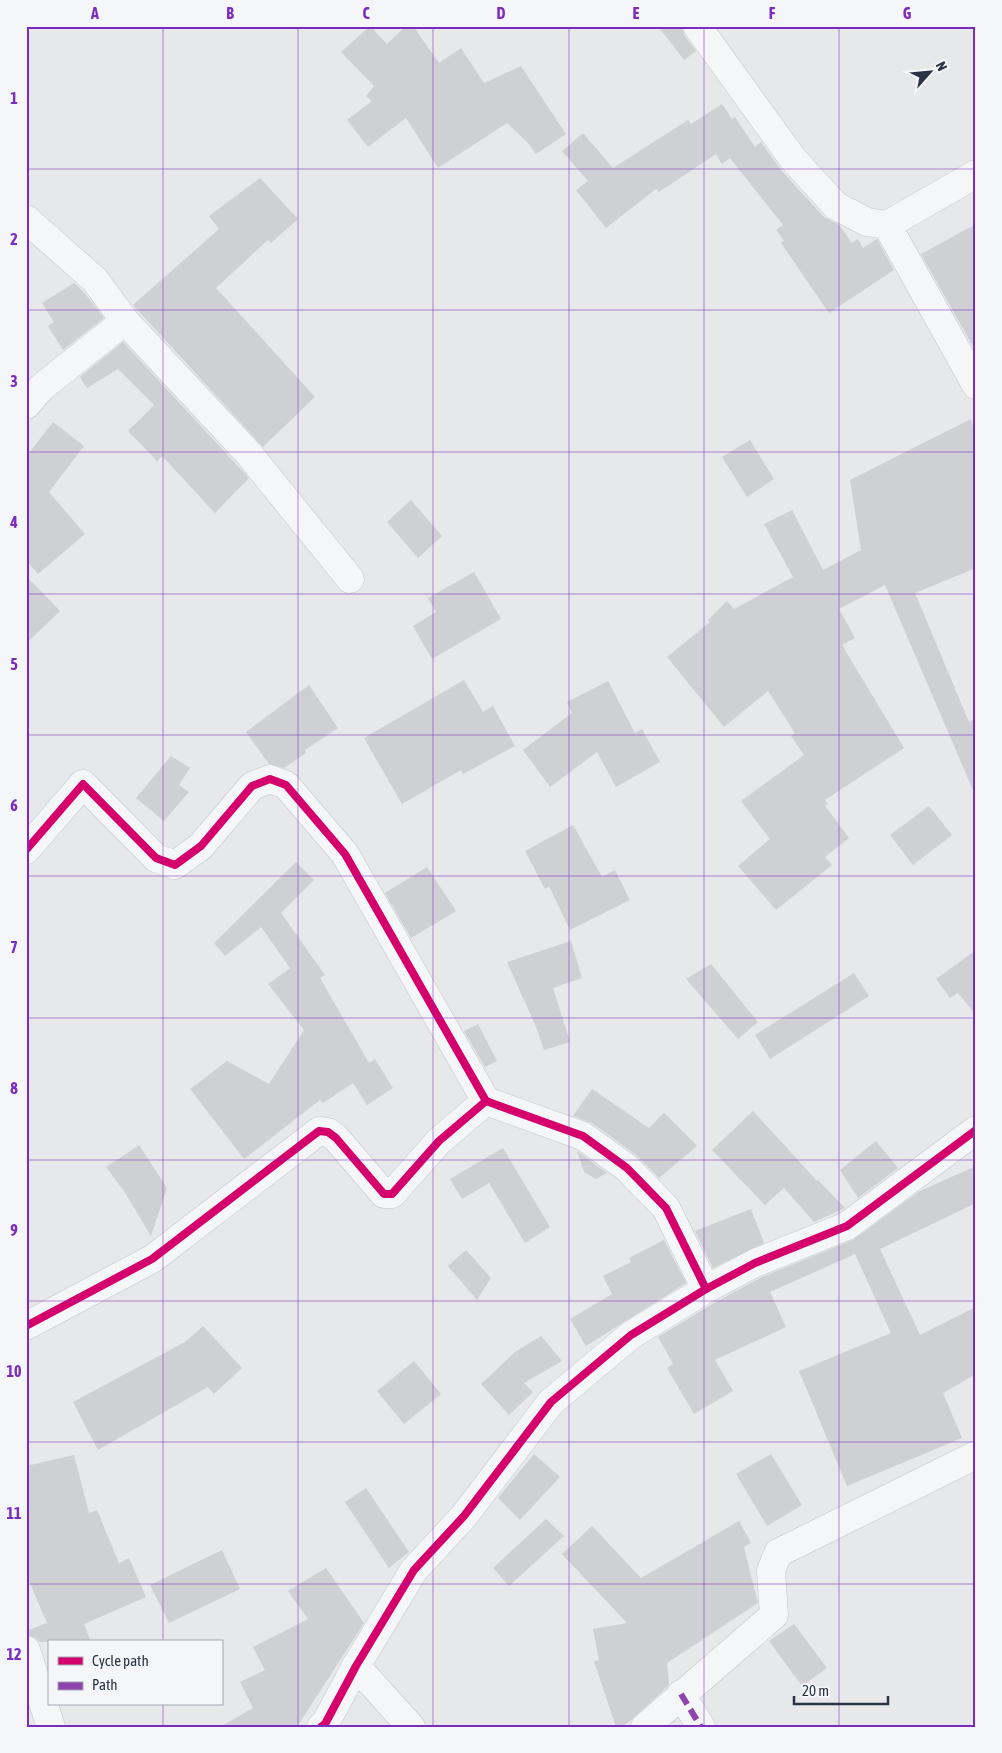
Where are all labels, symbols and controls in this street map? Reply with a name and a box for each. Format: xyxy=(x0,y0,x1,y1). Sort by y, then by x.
text: A xyxy=(90,4,99,22)
text: B xyxy=(226,4,234,22)
text: C xyxy=(362,4,370,22)
text: D xyxy=(497,4,506,22)
text: E xyxy=(633,4,640,22)
text: F xyxy=(769,4,776,22)
text: G xyxy=(903,4,912,22)
north arrow xyxy=(904,48,954,98)
text: N xyxy=(933,59,951,73)
text: 1 xyxy=(10,89,18,107)
text: 2 xyxy=(10,230,18,248)
text: 3 xyxy=(10,372,18,390)
text: 4 xyxy=(9,513,18,531)
text: 5 xyxy=(10,655,18,673)
text: 6 xyxy=(10,796,18,814)
text: 7 xyxy=(10,938,18,956)
text: 8 xyxy=(10,1079,18,1097)
text: 9 xyxy=(10,1221,18,1239)
text: 10 xyxy=(6,1362,22,1380)
text: 11 xyxy=(6,1504,22,1522)
legend xyxy=(48,1640,222,1706)
text: 12 xyxy=(6,1645,22,1663)
text: Cycle path xyxy=(92,1652,149,1669)
scale bar xyxy=(794,1673,888,1705)
text: Path xyxy=(92,1676,118,1693)
text: 20 m xyxy=(802,1682,829,1699)

